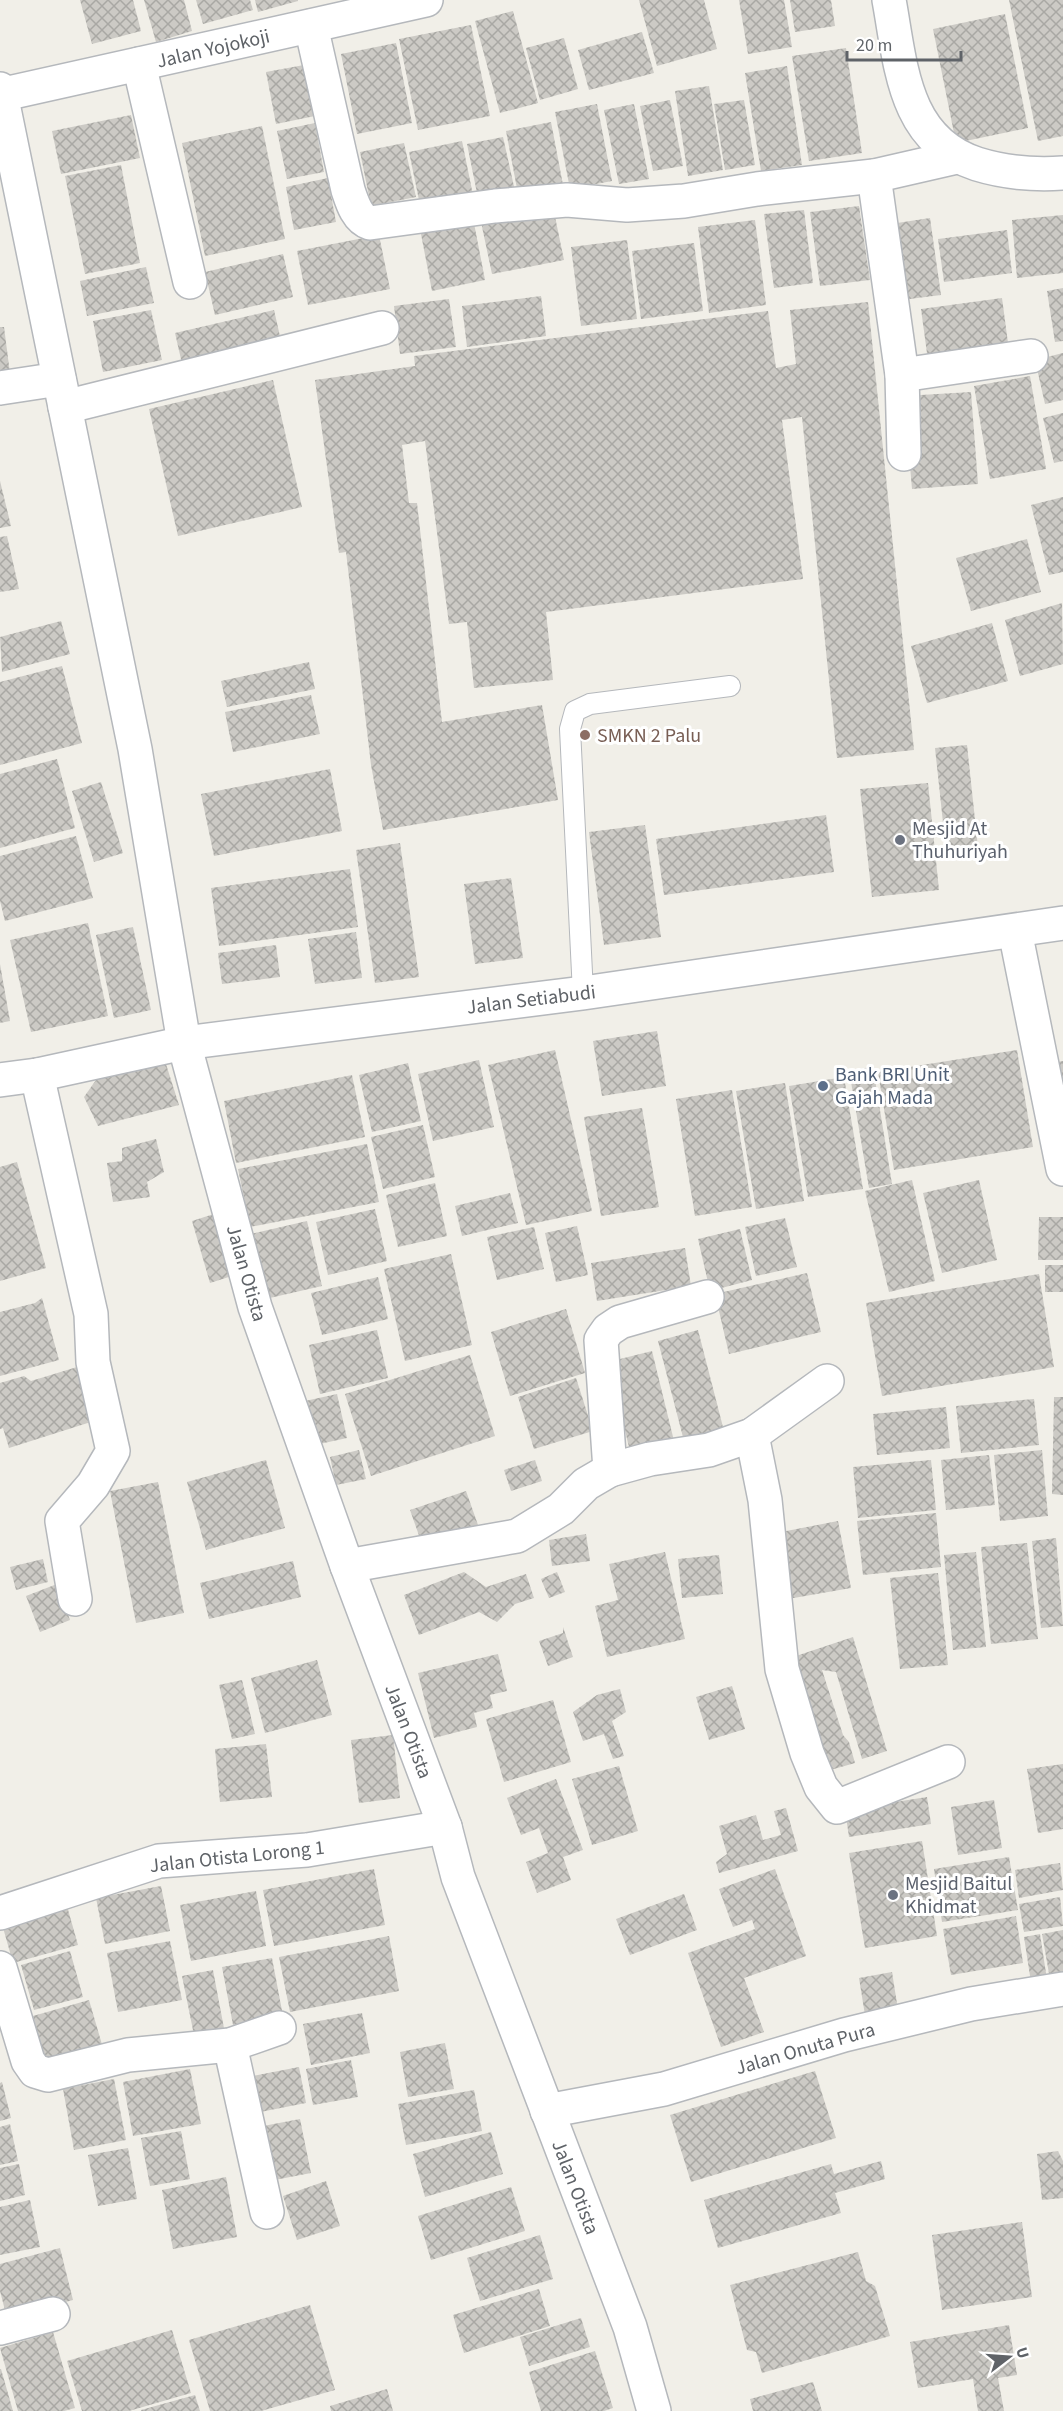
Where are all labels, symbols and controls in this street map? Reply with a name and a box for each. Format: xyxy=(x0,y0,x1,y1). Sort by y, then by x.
street label: Jalan Yojokoji xyxy=(154,22,273,76)
scale bar xyxy=(847,24,961,62)
text: 20 m xyxy=(856,33,892,58)
place label: SMKN 2 Palu xyxy=(597,722,701,750)
marker: SMKN 2 Palu xyxy=(578,728,592,742)
place label: Mesjid At Thuhuriyah xyxy=(912,815,1008,866)
marker: Mesjid At Thuhuriyah xyxy=(893,833,907,847)
street label: Jalan Setiabudi xyxy=(465,978,597,1022)
place label: Bank BRI Unit Gajah Mada xyxy=(835,1061,950,1112)
marker: Bank BRI Unit Gajah Mada xyxy=(816,1079,830,1093)
street label: Jalan Otista xyxy=(219,1222,273,1325)
street label: Jalan Otista xyxy=(377,1680,439,1783)
street label: Jalan Otista Lorong 1 xyxy=(148,1834,326,1880)
place label: Mesjid Baitul Khidmat xyxy=(905,1870,1012,1921)
marker: Mesjid Baitul Khidmat xyxy=(886,1888,900,1902)
street label: Jalan Onuta Pura xyxy=(732,2016,878,2082)
street label: Jalan Otista xyxy=(544,2136,606,2239)
north arrow xyxy=(979,2327,1039,2387)
text: U xyxy=(1010,2345,1034,2361)

